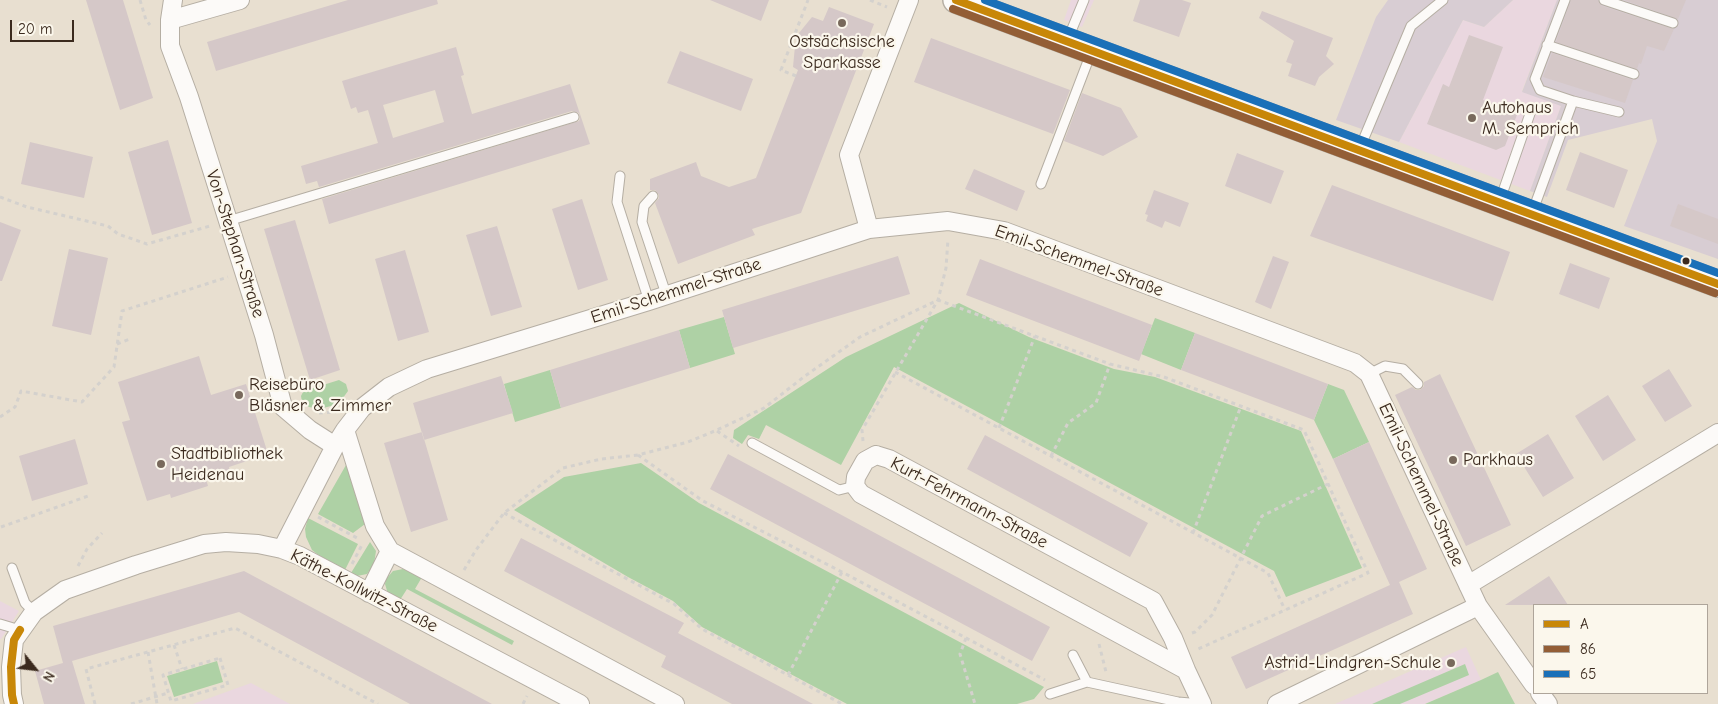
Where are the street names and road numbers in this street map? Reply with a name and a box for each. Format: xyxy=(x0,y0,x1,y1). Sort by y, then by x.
street label: Von-Stephan-Straße xyxy=(201,167,269,321)
street label: Emil-Schemmel-Straße xyxy=(992,220,1166,302)
street label: Emil-Schemmel-Straße xyxy=(588,253,764,329)
street label: Emil-Schemmel-Straße xyxy=(1374,400,1468,570)
street label: Kurt-Fehrmann-Straße xyxy=(887,452,1051,554)
street label: Käthe-Kollwitz-Straße xyxy=(287,544,441,638)

